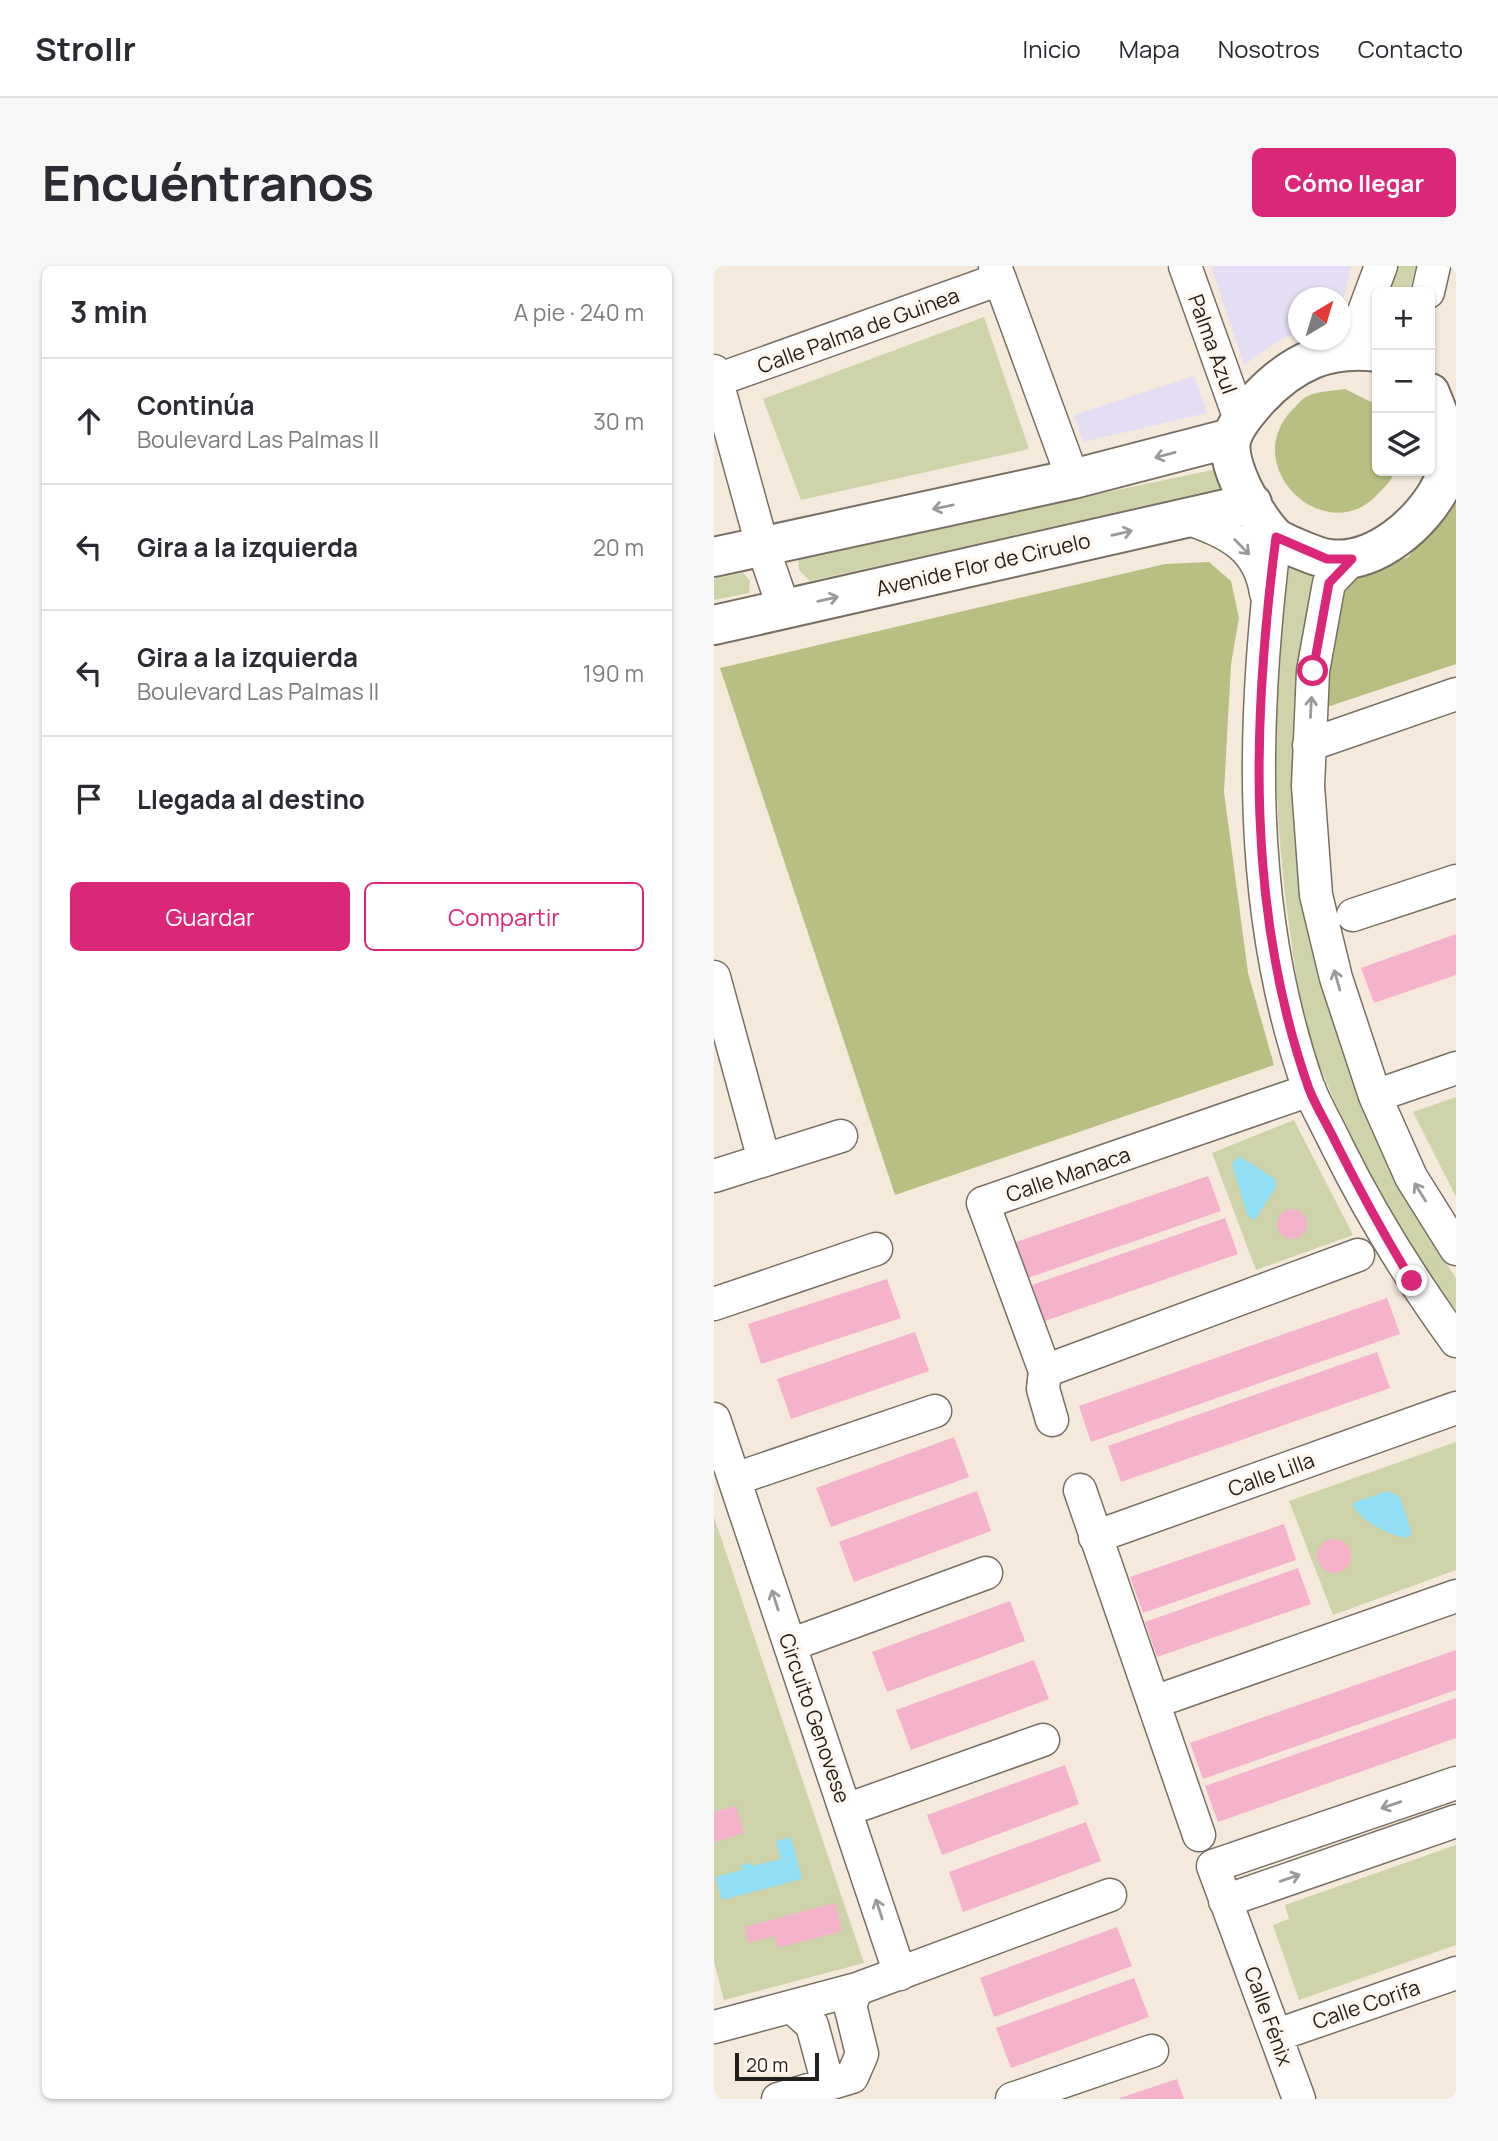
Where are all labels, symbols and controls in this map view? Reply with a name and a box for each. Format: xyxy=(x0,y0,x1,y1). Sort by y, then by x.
text: Strollr xyxy=(35,26,136,71)
text: Inicio xyxy=(1023,32,1081,65)
text: Mapa xyxy=(1119,32,1180,65)
text: Nosotros xyxy=(1218,32,1320,65)
text: Contacto xyxy=(1358,32,1463,65)
button: Cómo llegar xyxy=(1252,148,1456,217)
text: Encuéntranos xyxy=(42,149,374,216)
street label: Calle Palma de Guinea xyxy=(753,280,963,380)
north arrow xyxy=(1288,287,1351,350)
map controls xyxy=(1372,287,1435,476)
button: + xyxy=(1372,287,1435,350)
street label: Palma Azul xyxy=(1182,290,1244,398)
text: 3 min xyxy=(70,291,148,332)
text: A pie · 240 m xyxy=(514,296,644,328)
button: − xyxy=(1372,350,1435,413)
text: Continúa xyxy=(137,387,255,423)
icon: ahead xyxy=(70,402,108,440)
text: 30 m xyxy=(593,405,644,437)
button: layers xyxy=(1372,413,1435,476)
text: Boulevard Las Palmas II xyxy=(137,423,379,455)
one-way arrow xyxy=(1154,449,1177,462)
one-way arrow xyxy=(932,500,955,514)
street label: Avenide Flor de Ciruelo xyxy=(873,526,1093,602)
one-way arrow xyxy=(1110,526,1133,539)
icon: left xyxy=(70,528,108,566)
text: Gira a la izquierda xyxy=(137,529,358,565)
text: 20 m xyxy=(593,531,644,563)
one-way arrow xyxy=(1233,539,1250,556)
one-way arrow xyxy=(816,592,839,605)
text: Gira a la izquierda xyxy=(137,639,358,675)
icon: left xyxy=(70,654,108,692)
route start xyxy=(1297,655,1328,686)
text: 190 m xyxy=(583,657,644,689)
text: Boulevard Las Palmas II xyxy=(137,675,379,707)
one-way arrow xyxy=(1305,696,1318,719)
icon: arrive xyxy=(70,780,108,818)
text: Llegada al destino xyxy=(137,781,365,817)
button: Guardar xyxy=(70,882,350,951)
button: Compartir xyxy=(364,882,644,951)
one-way arrow xyxy=(1330,969,1343,991)
street label: Calle Manaca xyxy=(1002,1140,1134,1208)
one-way arrow xyxy=(1412,1182,1426,1202)
route end xyxy=(1396,1265,1427,1296)
street label: Calle Lilla xyxy=(1224,1445,1318,1503)
one-way arrow xyxy=(768,1590,780,1612)
street label: Circuito Genovese xyxy=(773,1629,857,1807)
one-way arrow xyxy=(1381,1800,1403,1812)
one-way arrow xyxy=(1278,1871,1300,1883)
one-way arrow xyxy=(872,1898,885,1920)
street label: Calle Fénix xyxy=(1238,1963,1300,2069)
street label: Calle Corifa xyxy=(1309,1973,1423,2035)
scale bar xyxy=(735,2050,819,2082)
text: 20 m xyxy=(746,2052,788,2078)

